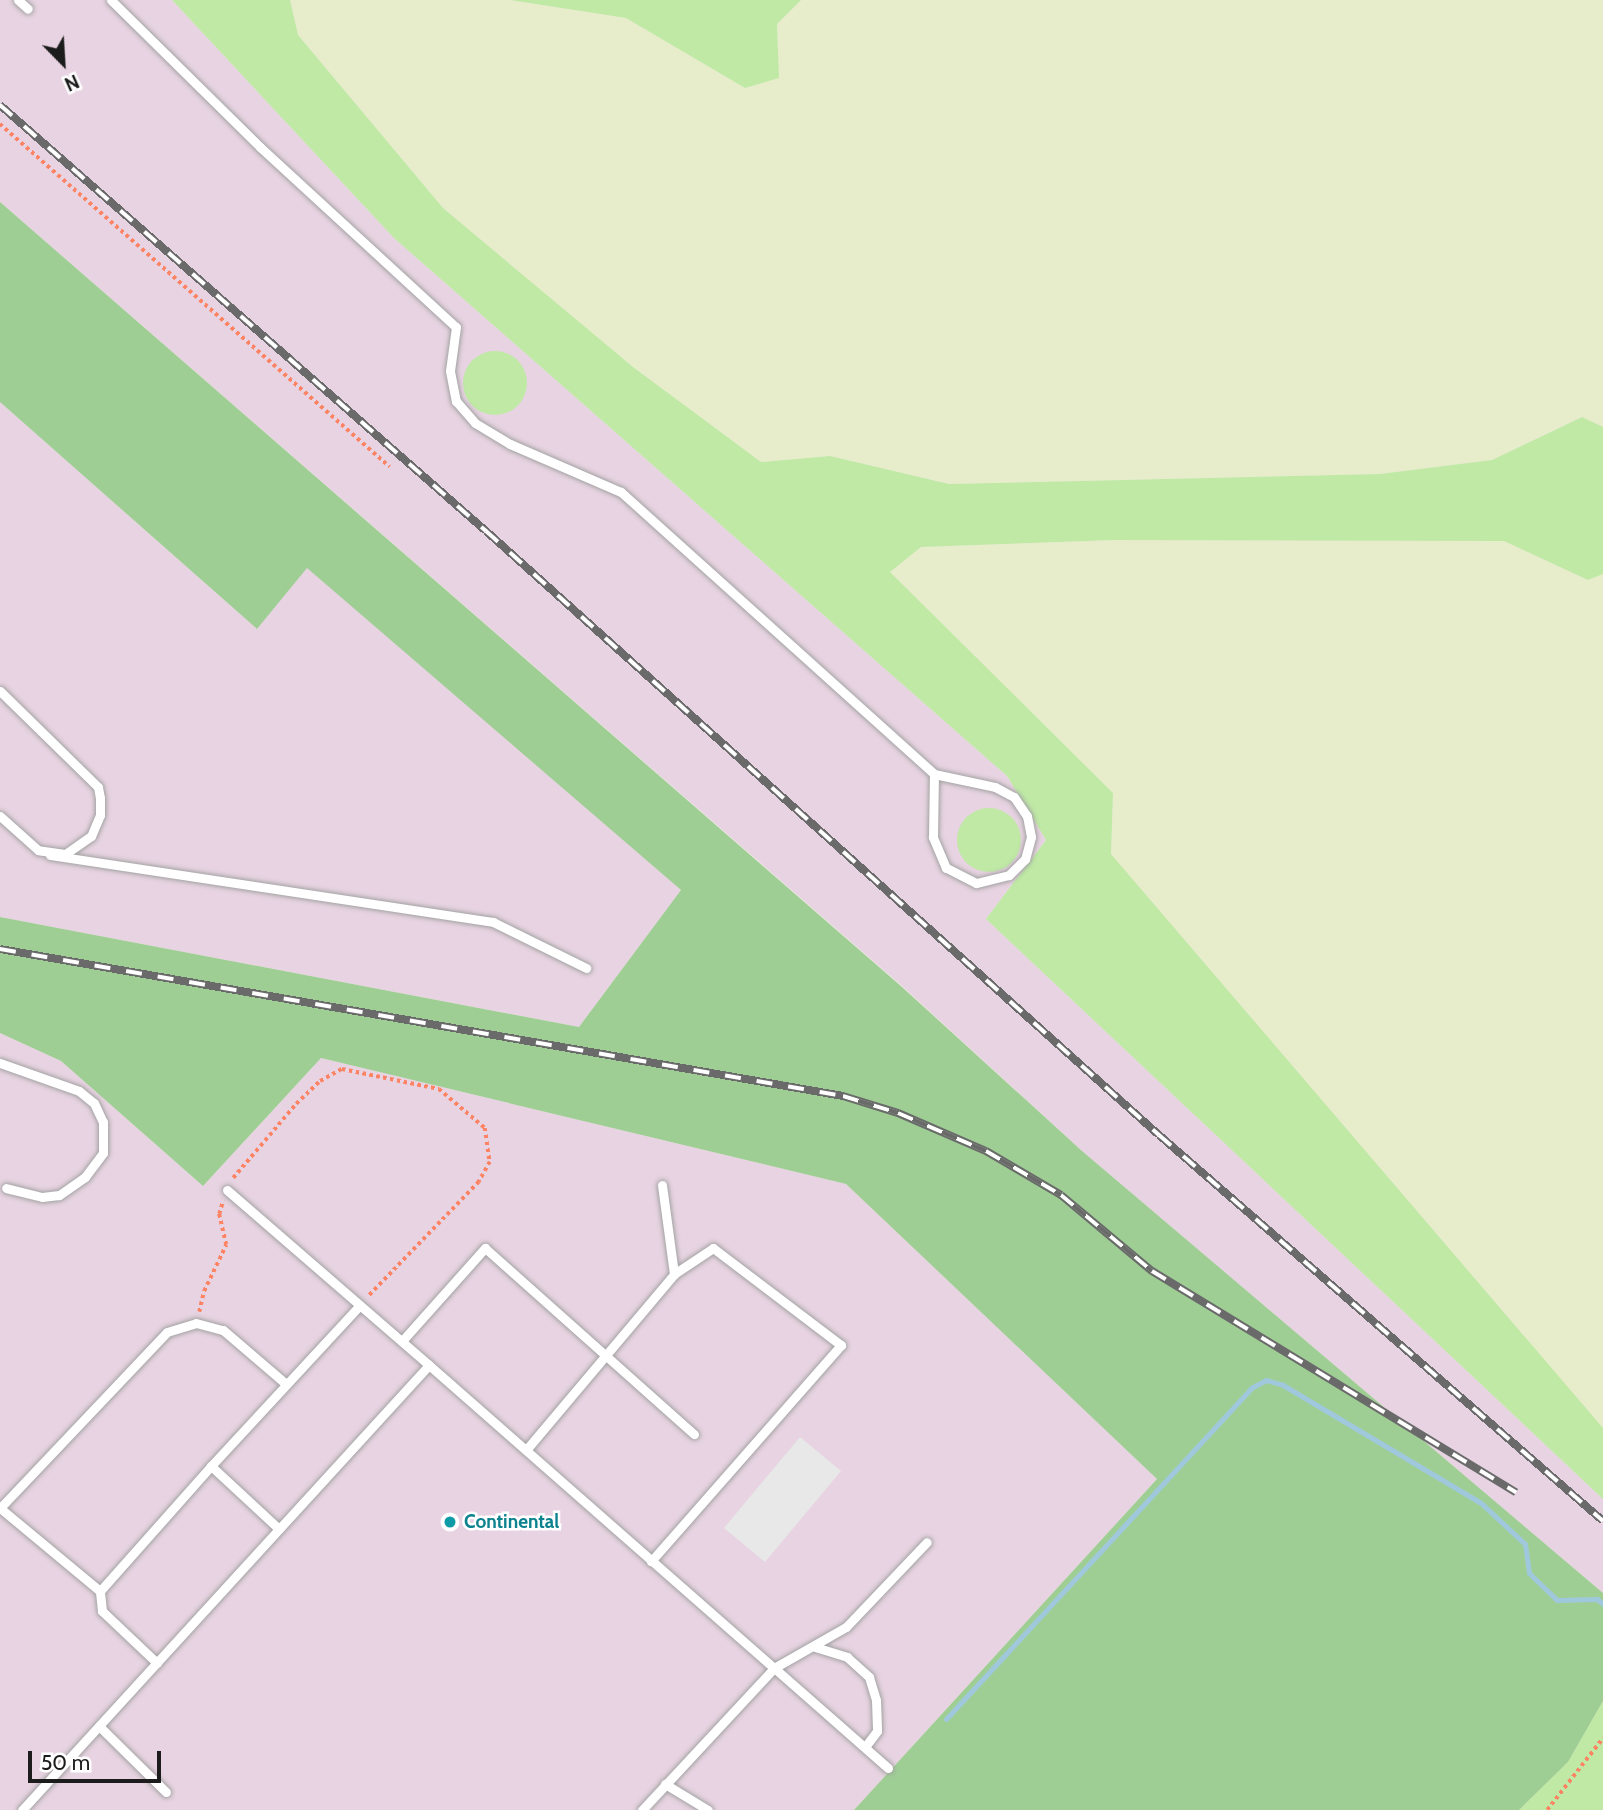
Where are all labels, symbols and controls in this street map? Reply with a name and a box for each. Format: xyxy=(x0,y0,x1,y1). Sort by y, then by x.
north arrow xyxy=(28,28,98,98)
text: N xyxy=(61,69,83,96)
place label: Continental xyxy=(464,1511,559,1533)
marker: Continental xyxy=(442,1514,458,1530)
scale bar xyxy=(32,1736,164,1780)
text: 50 m xyxy=(41,1750,90,1775)

